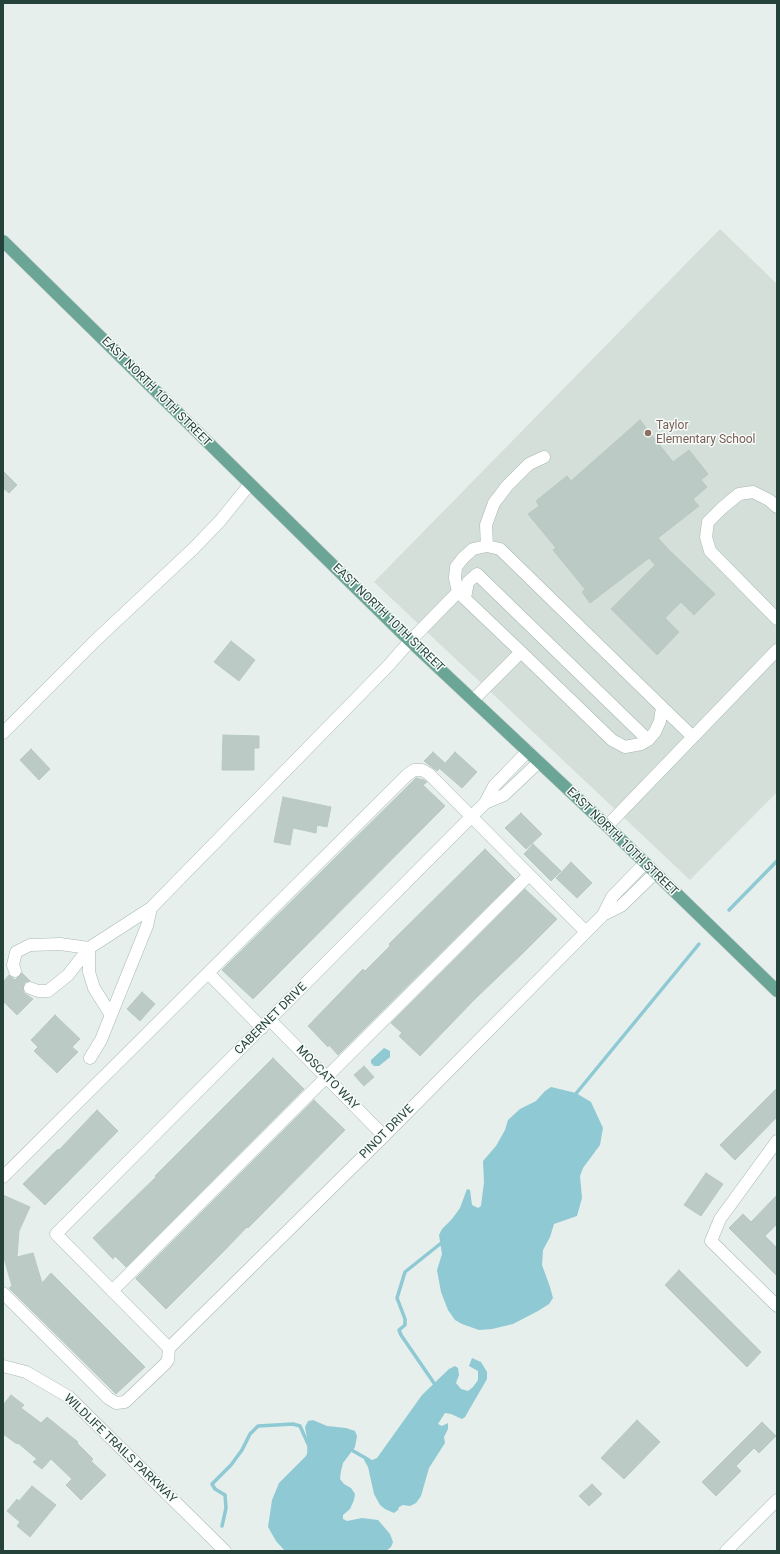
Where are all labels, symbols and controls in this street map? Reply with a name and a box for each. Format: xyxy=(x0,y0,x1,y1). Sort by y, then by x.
street label: EAST NORTH 10TH STREET xyxy=(98,334,214,450)
place label: Taylor Elementary School xyxy=(656,419,756,447)
marker: Taylor Elementary School xyxy=(643,428,653,438)
street label: EAST NORTH 10TH STREET xyxy=(329,561,447,675)
street label: EAST NORTH 10TH STREET xyxy=(563,785,681,899)
street label: CABERNET DRIVE xyxy=(232,980,310,1058)
street label: MOSCATO WAY xyxy=(293,1043,361,1113)
street label: PINOT DRIVE xyxy=(357,1102,417,1162)
street label: WILDLIFE TRAILS PARKWAY xyxy=(61,1391,179,1507)

